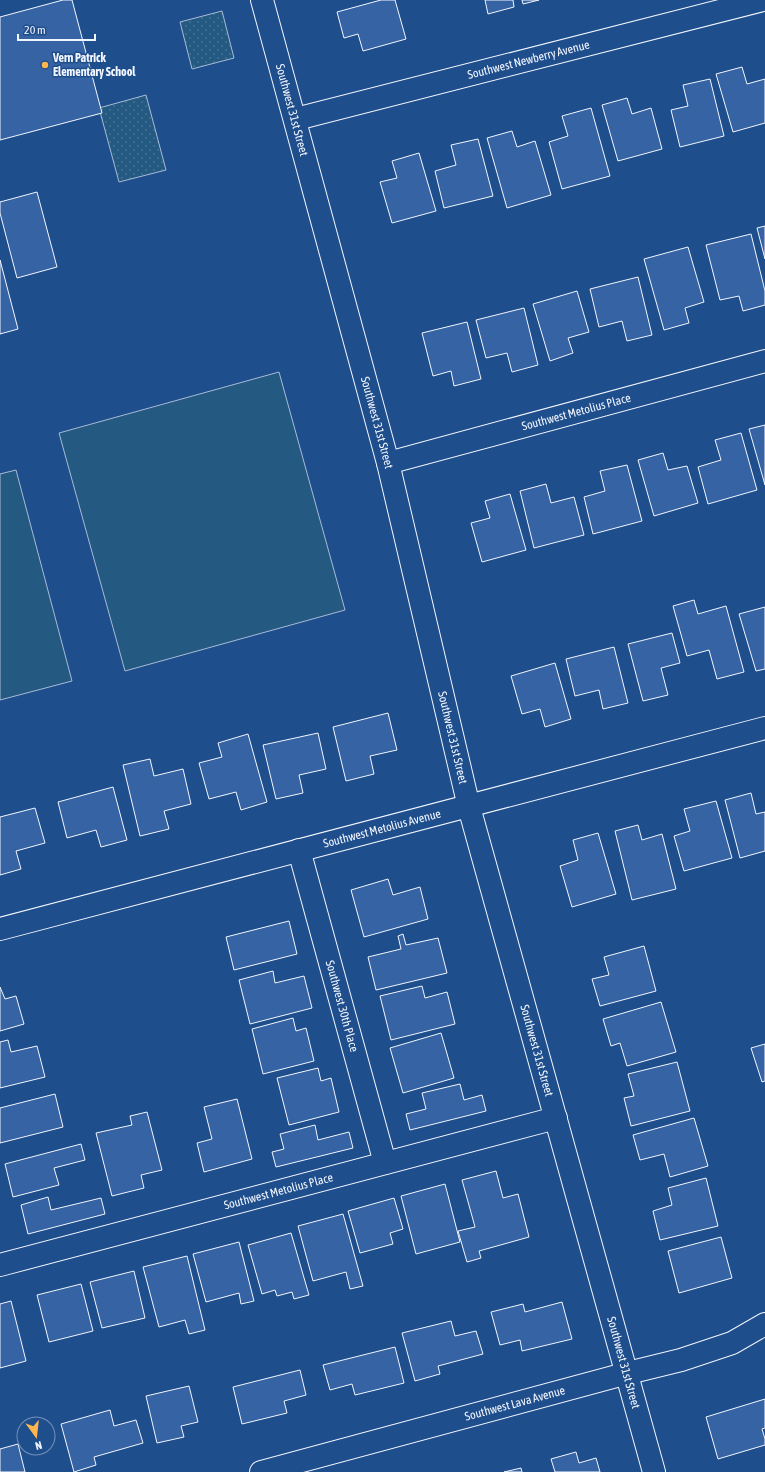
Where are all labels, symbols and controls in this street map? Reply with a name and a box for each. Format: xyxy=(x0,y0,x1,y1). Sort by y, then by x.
scale bar xyxy=(18,16,95,42)
text: 20 m xyxy=(24,23,46,37)
street label: Southwest Newberry Avenue xyxy=(466,37,591,82)
place label: Vern Patrick Elementary School xyxy=(52,51,136,79)
marker: Vern Patrick Elementary School xyxy=(40,60,50,70)
street label: Southwest 31st Street xyxy=(273,62,311,158)
street label: Southwest 31st Street xyxy=(358,375,396,470)
street label: Southwest Metolius Place xyxy=(520,391,632,434)
street label: Southwest 31st Street xyxy=(435,690,470,786)
street label: Southwest Metolius Avenue xyxy=(322,806,442,851)
street label: Southwest 30th Place xyxy=(323,959,361,1054)
street label: Southwest 31st Street xyxy=(517,1003,556,1099)
street label: Southwest Metolius Place xyxy=(222,1170,335,1213)
street label: Southwest 31st Street xyxy=(604,1315,643,1411)
street label: Southwest Lava Avenue xyxy=(463,1383,567,1424)
north arrow xyxy=(16,1416,56,1456)
text: N xyxy=(34,1439,43,1452)

